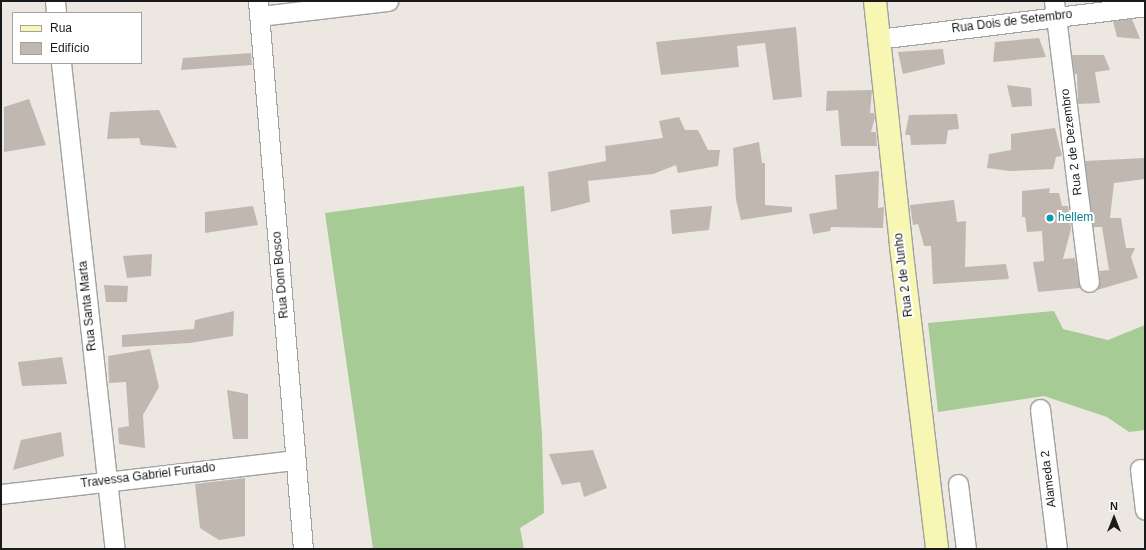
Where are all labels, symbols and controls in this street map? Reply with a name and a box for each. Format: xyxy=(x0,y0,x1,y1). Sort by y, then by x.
street label: Rua Dois de Setembro xyxy=(951,7,1073,37)
legend xyxy=(12,12,142,64)
text: Rua xyxy=(50,21,72,35)
text: Edifício xyxy=(50,41,89,55)
street label: Rua 2 de Dezembro xyxy=(1058,88,1086,196)
place label: hellem xyxy=(1058,211,1093,225)
marker: hellem xyxy=(1045,213,1055,223)
street label: Rua Dom Bosco xyxy=(270,231,292,319)
street label: Rua 2 de Junho xyxy=(892,232,916,318)
street label: Rua Santa Marta xyxy=(76,260,100,352)
street label: Alameda 2 xyxy=(1038,450,1060,508)
street label: Travessa Gabriel Furtado xyxy=(80,461,216,491)
north arrow xyxy=(1094,498,1134,538)
text: N xyxy=(1110,500,1118,512)

